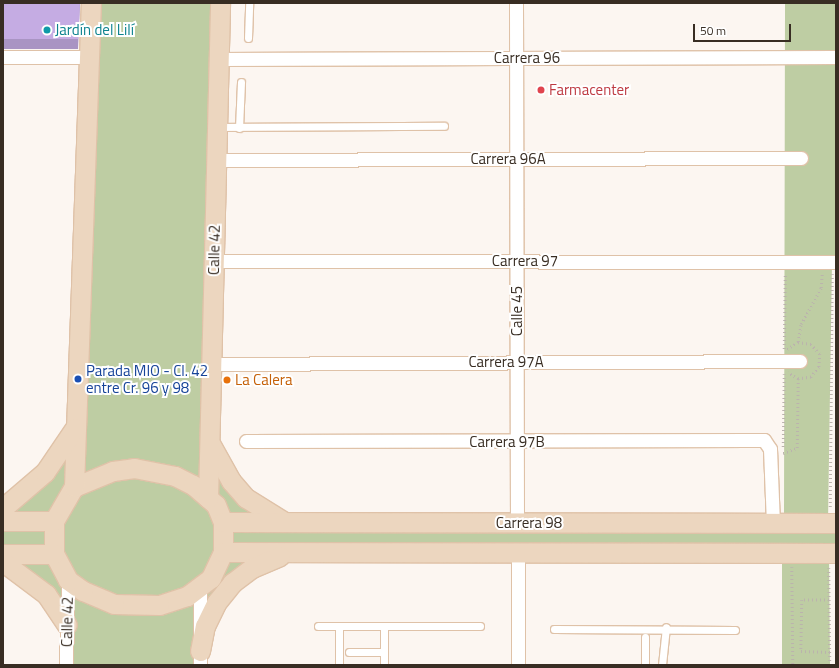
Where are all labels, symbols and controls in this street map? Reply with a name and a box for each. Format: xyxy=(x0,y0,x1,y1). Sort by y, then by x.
scale bar xyxy=(695,16,793,42)
place label: Jardín del Lilí xyxy=(55,21,134,39)
text: 50 m xyxy=(700,21,726,40)
marker: Jardín del Lilí xyxy=(42,25,52,35)
street label: Carrera 96 xyxy=(494,49,560,67)
place label: Farmacenter xyxy=(549,81,629,99)
marker: Farmacenter xyxy=(536,85,546,95)
street label: Carrera 96A xyxy=(470,150,546,168)
street label: Calle 42 xyxy=(205,225,223,275)
street label: Carrera 97 xyxy=(492,252,558,270)
street label: Calle 45 xyxy=(508,286,526,336)
street label: Carrera 97A xyxy=(468,353,544,371)
place label: Parada MIO - Cl. 42 entre Cr. 96 y 98 xyxy=(86,361,208,396)
place label: La Calera xyxy=(235,371,292,389)
marker: Parada MIO - Cl. 42 entre Cr. 96 y 98 xyxy=(73,374,83,384)
marker: La Calera xyxy=(222,375,232,385)
street label: Carrera 97B xyxy=(469,433,545,451)
street label: Carrera 98 xyxy=(496,514,562,532)
street label: Calle 42 xyxy=(58,597,76,647)

